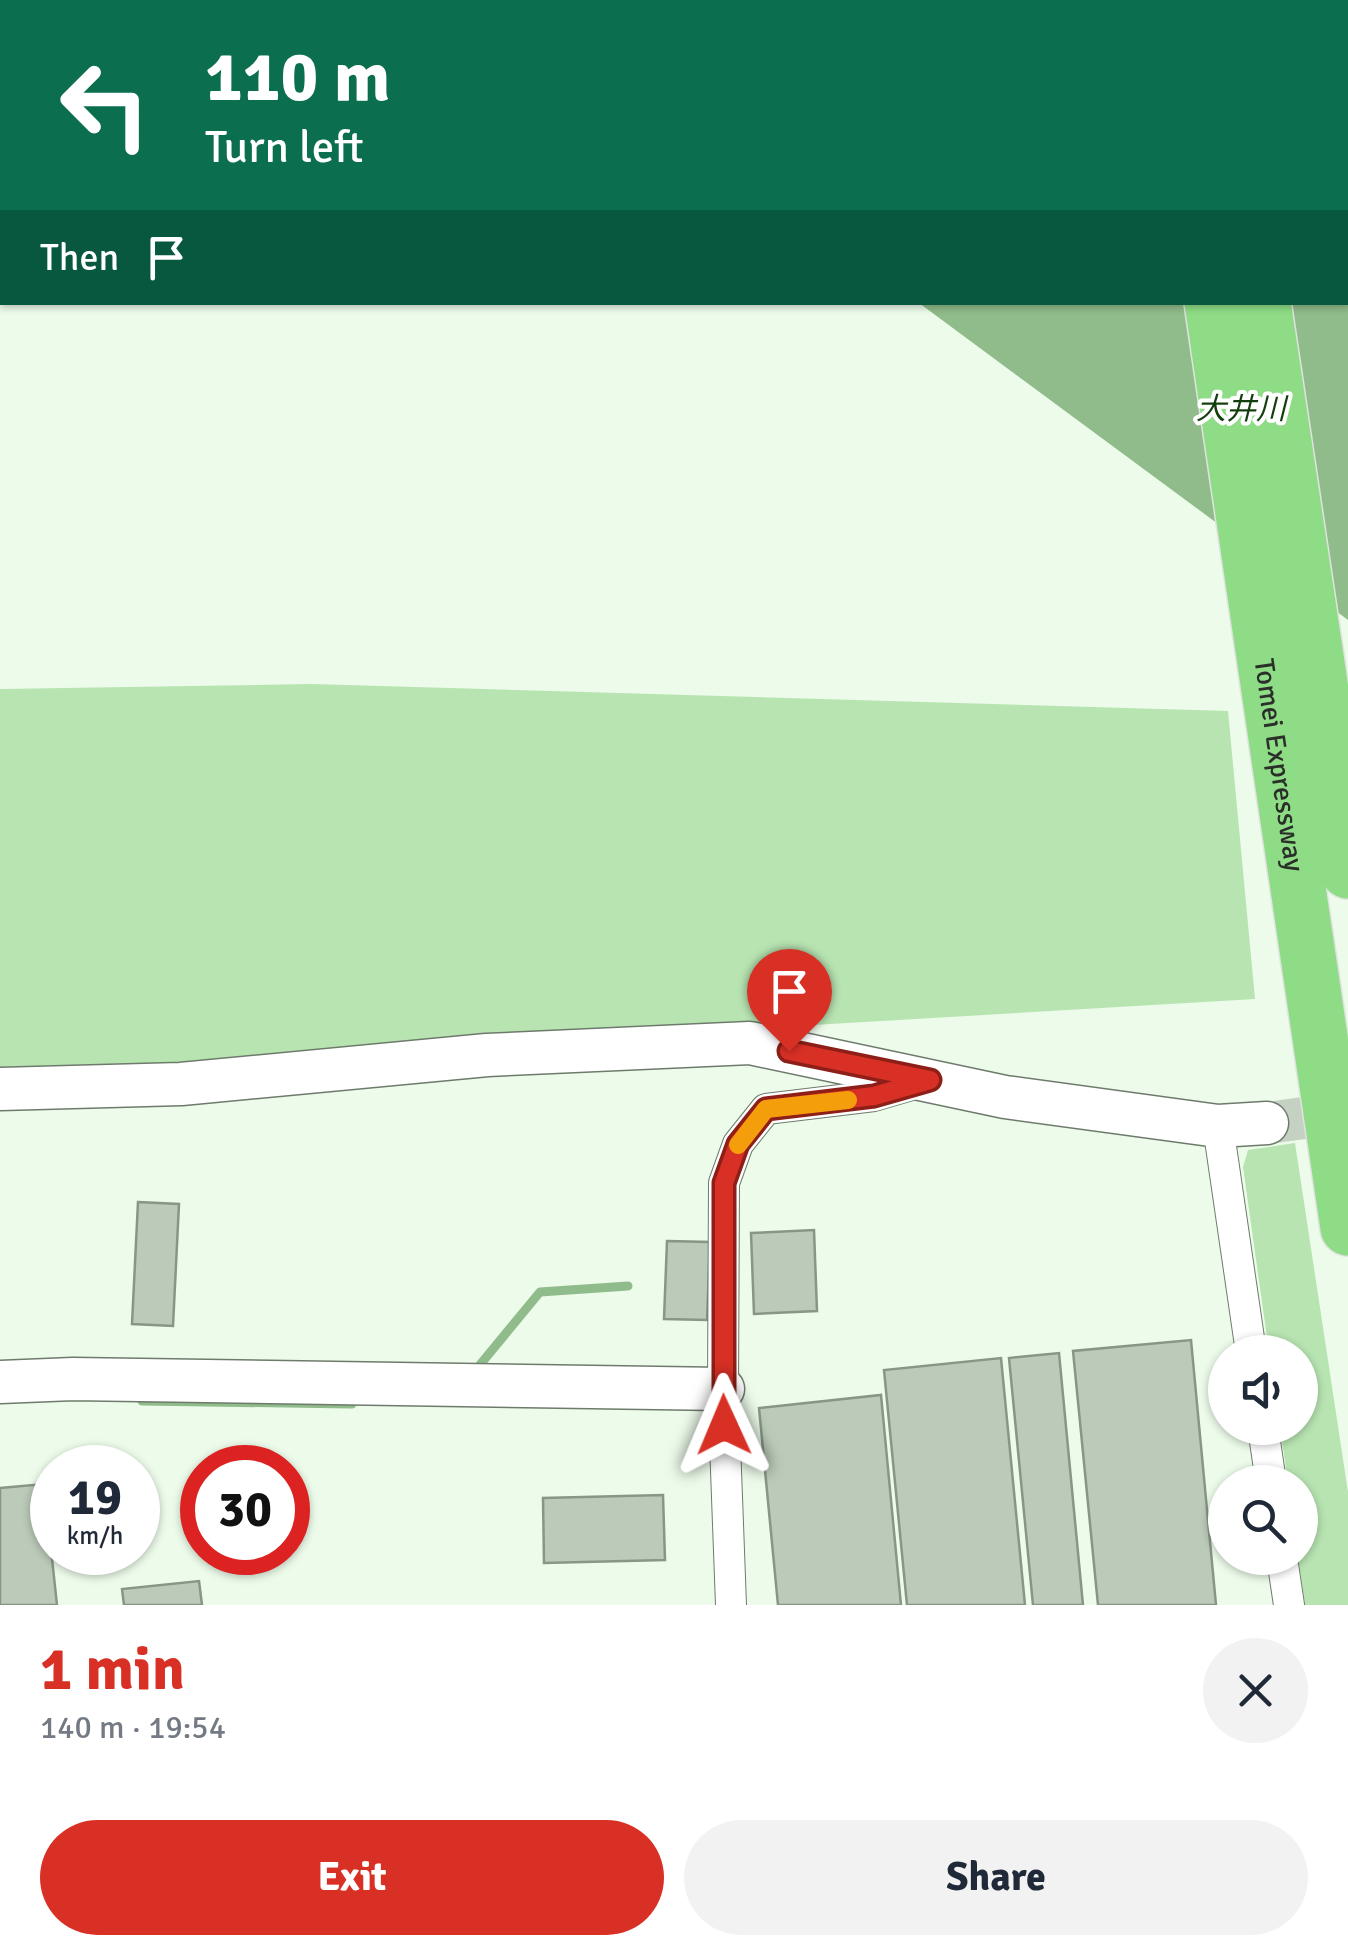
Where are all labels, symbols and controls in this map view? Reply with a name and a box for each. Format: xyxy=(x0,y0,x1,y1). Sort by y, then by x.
text: 110 m xyxy=(205,34,390,120)
icon: left xyxy=(40,40,170,170)
text: Turn left xyxy=(205,120,364,175)
icon: arrive xyxy=(139,230,194,285)
text: Then xyxy=(40,234,119,281)
water label: 大井川 xyxy=(1196,391,1289,428)
street label: Tomei Expressway xyxy=(1247,656,1311,874)
pin xyxy=(747,949,832,1052)
icon: arrive xyxy=(762,964,817,1019)
map controls xyxy=(1208,1335,1318,1575)
button: sound xyxy=(1208,1335,1318,1445)
position arrow xyxy=(672,1373,776,1477)
speed limit sign: 30 xyxy=(180,1445,310,1575)
button: search xyxy=(1208,1465,1318,1575)
text: 19 xyxy=(68,1467,122,1529)
text: km/h xyxy=(67,1520,123,1551)
text: 1 min xyxy=(40,1633,185,1707)
button: close xyxy=(1203,1638,1308,1743)
text: 140 m · 19:54 xyxy=(40,1708,226,1747)
button: Exit xyxy=(40,1820,664,1935)
button: Share xyxy=(684,1820,1308,1935)

